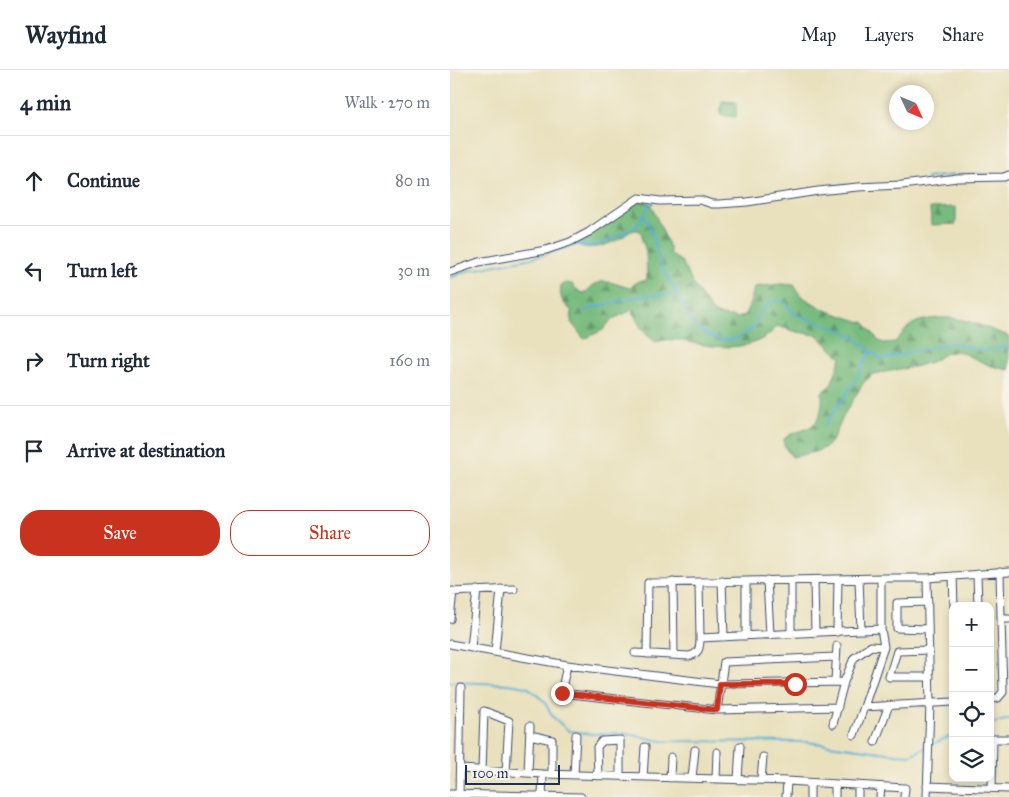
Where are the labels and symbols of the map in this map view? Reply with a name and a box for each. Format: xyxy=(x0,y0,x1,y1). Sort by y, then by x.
north arrow xyxy=(889,85,934,130)
route start xyxy=(784,673,807,696)
route end xyxy=(551,682,574,705)
scale bar xyxy=(465,762,560,785)

